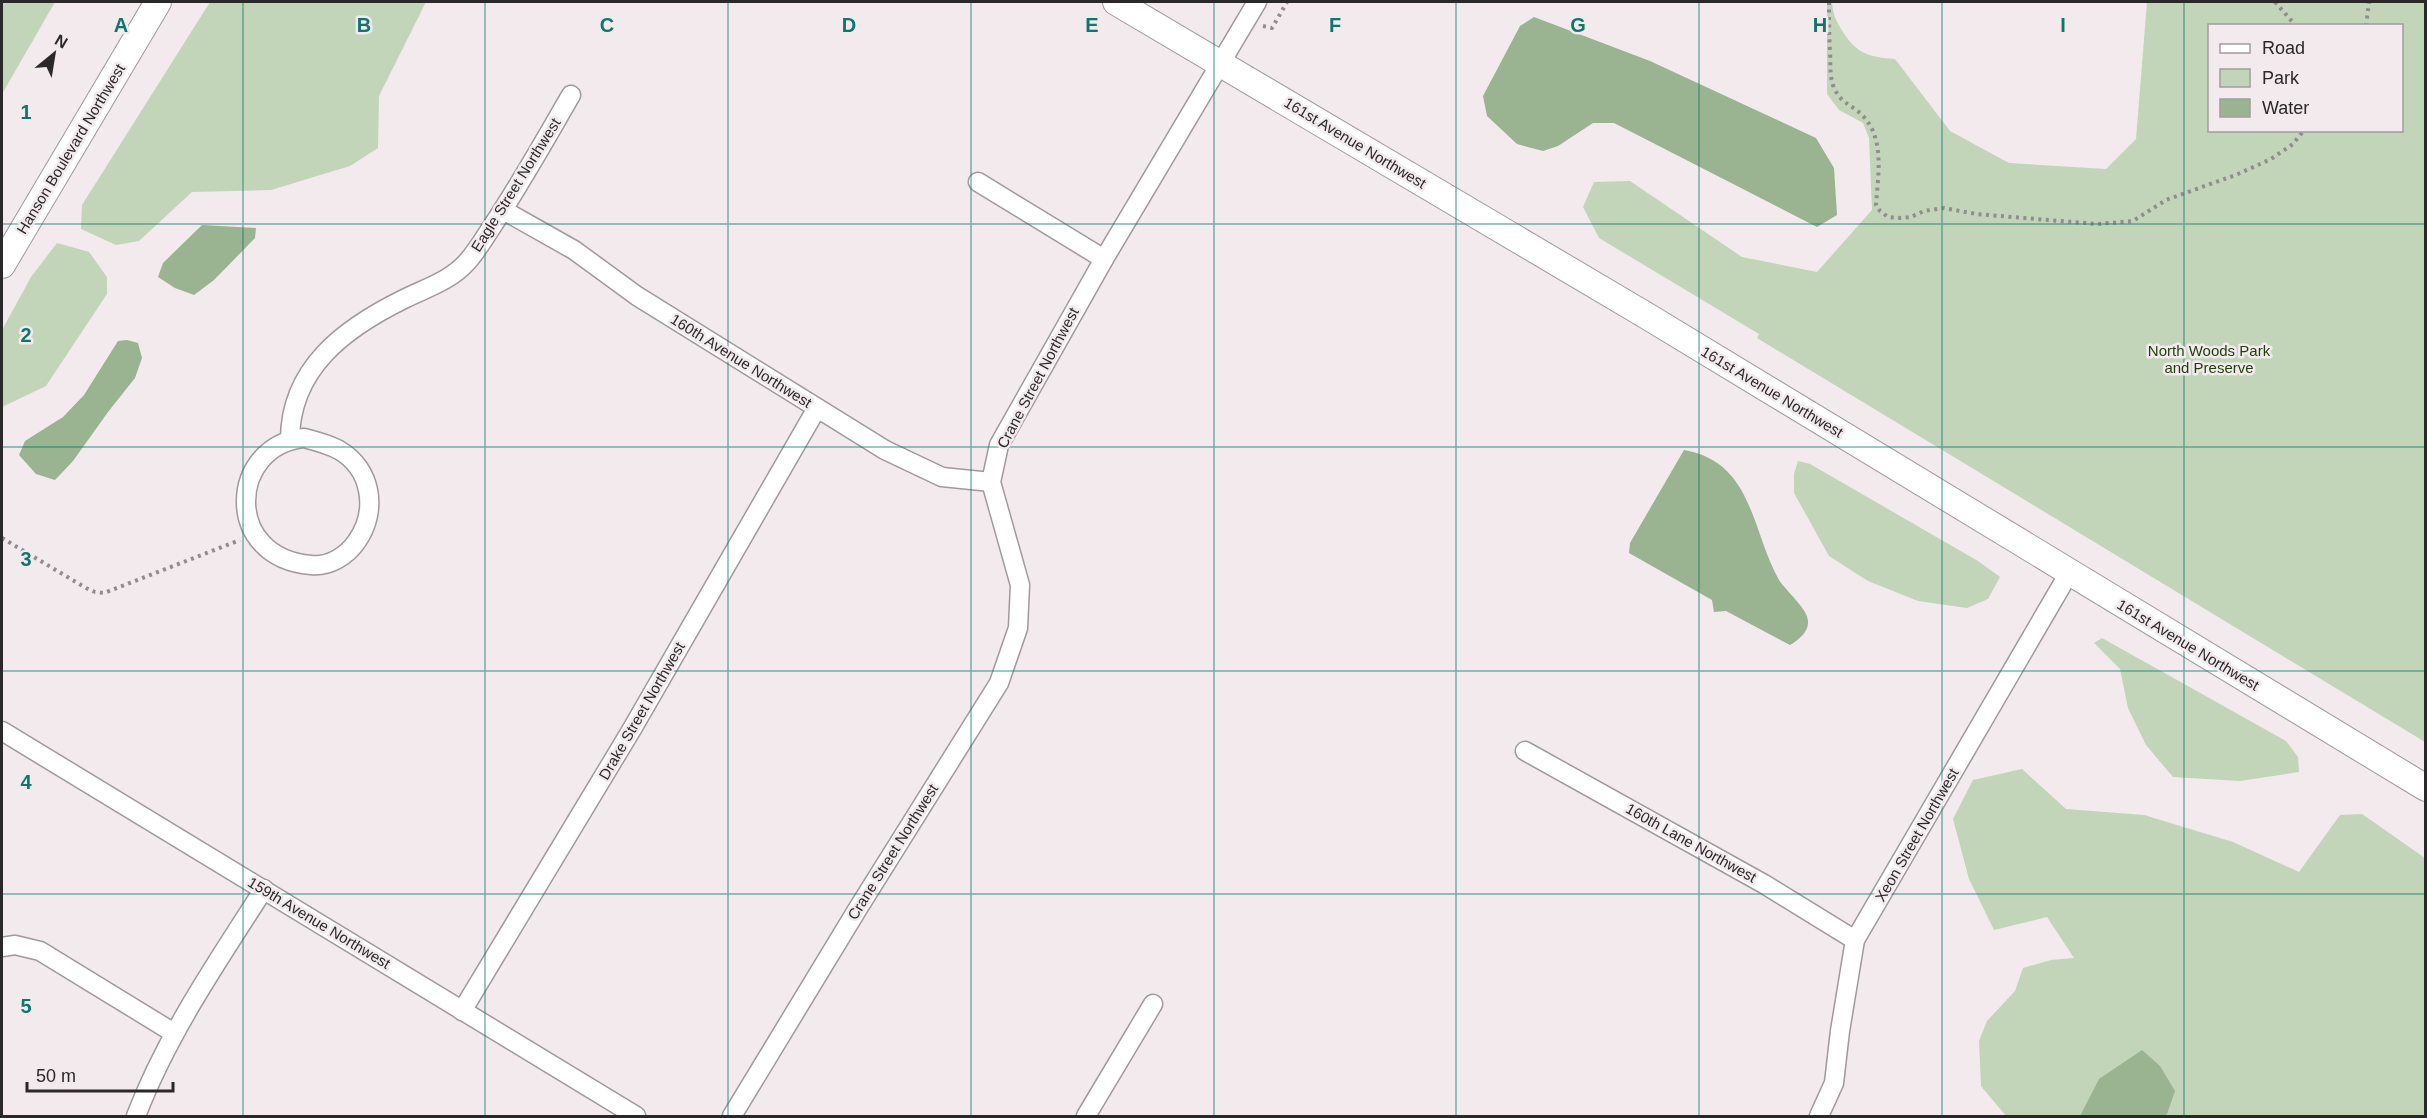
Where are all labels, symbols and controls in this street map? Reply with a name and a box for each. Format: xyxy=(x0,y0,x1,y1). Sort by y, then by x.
text: A xyxy=(114,14,128,36)
text: B xyxy=(357,14,371,36)
text: C xyxy=(600,14,614,36)
text: D xyxy=(842,14,856,36)
text: E xyxy=(1085,14,1099,36)
text: F xyxy=(1329,14,1341,36)
text: G xyxy=(1570,14,1586,36)
text: H xyxy=(1813,14,1827,36)
text: I xyxy=(2060,14,2066,36)
north arrow xyxy=(24,24,84,84)
legend xyxy=(2208,24,2403,132)
text: N xyxy=(52,31,71,52)
text: Road xyxy=(2262,38,2305,58)
street label: Hanson Boulevard Northwest xyxy=(13,60,129,237)
text: Park xyxy=(2262,68,2300,88)
street label: 161st Avenue Northwest xyxy=(1281,93,1430,192)
text: Water xyxy=(2262,98,2309,118)
text: 1 xyxy=(20,101,32,123)
street label: Eagle Street Northwest xyxy=(467,114,564,255)
street label: Crane Street Northwest xyxy=(993,304,1082,451)
street label: 160th Avenue Northwest xyxy=(668,310,816,411)
text: 2 xyxy=(20,324,32,346)
street label: 161st Avenue Northwest xyxy=(1698,342,1847,441)
park label: North Woods Park and Preserve xyxy=(2148,342,2271,376)
text: 3 xyxy=(20,548,32,570)
street label: 161st Avenue Northwest xyxy=(2114,595,2263,694)
street label: Drake Street Northwest xyxy=(595,638,688,783)
street label: Xeon Street Northwest xyxy=(1871,764,1962,904)
text: 4 xyxy=(20,771,32,793)
street label: Crane Street Northwest xyxy=(844,780,942,923)
street label: 160th Lane Northwest xyxy=(1623,800,1760,886)
street label: 159th Avenue Northwest xyxy=(245,873,394,972)
text: 5 xyxy=(20,995,32,1017)
scale bar xyxy=(27,1055,172,1093)
text: 50 m xyxy=(36,1066,76,1086)

